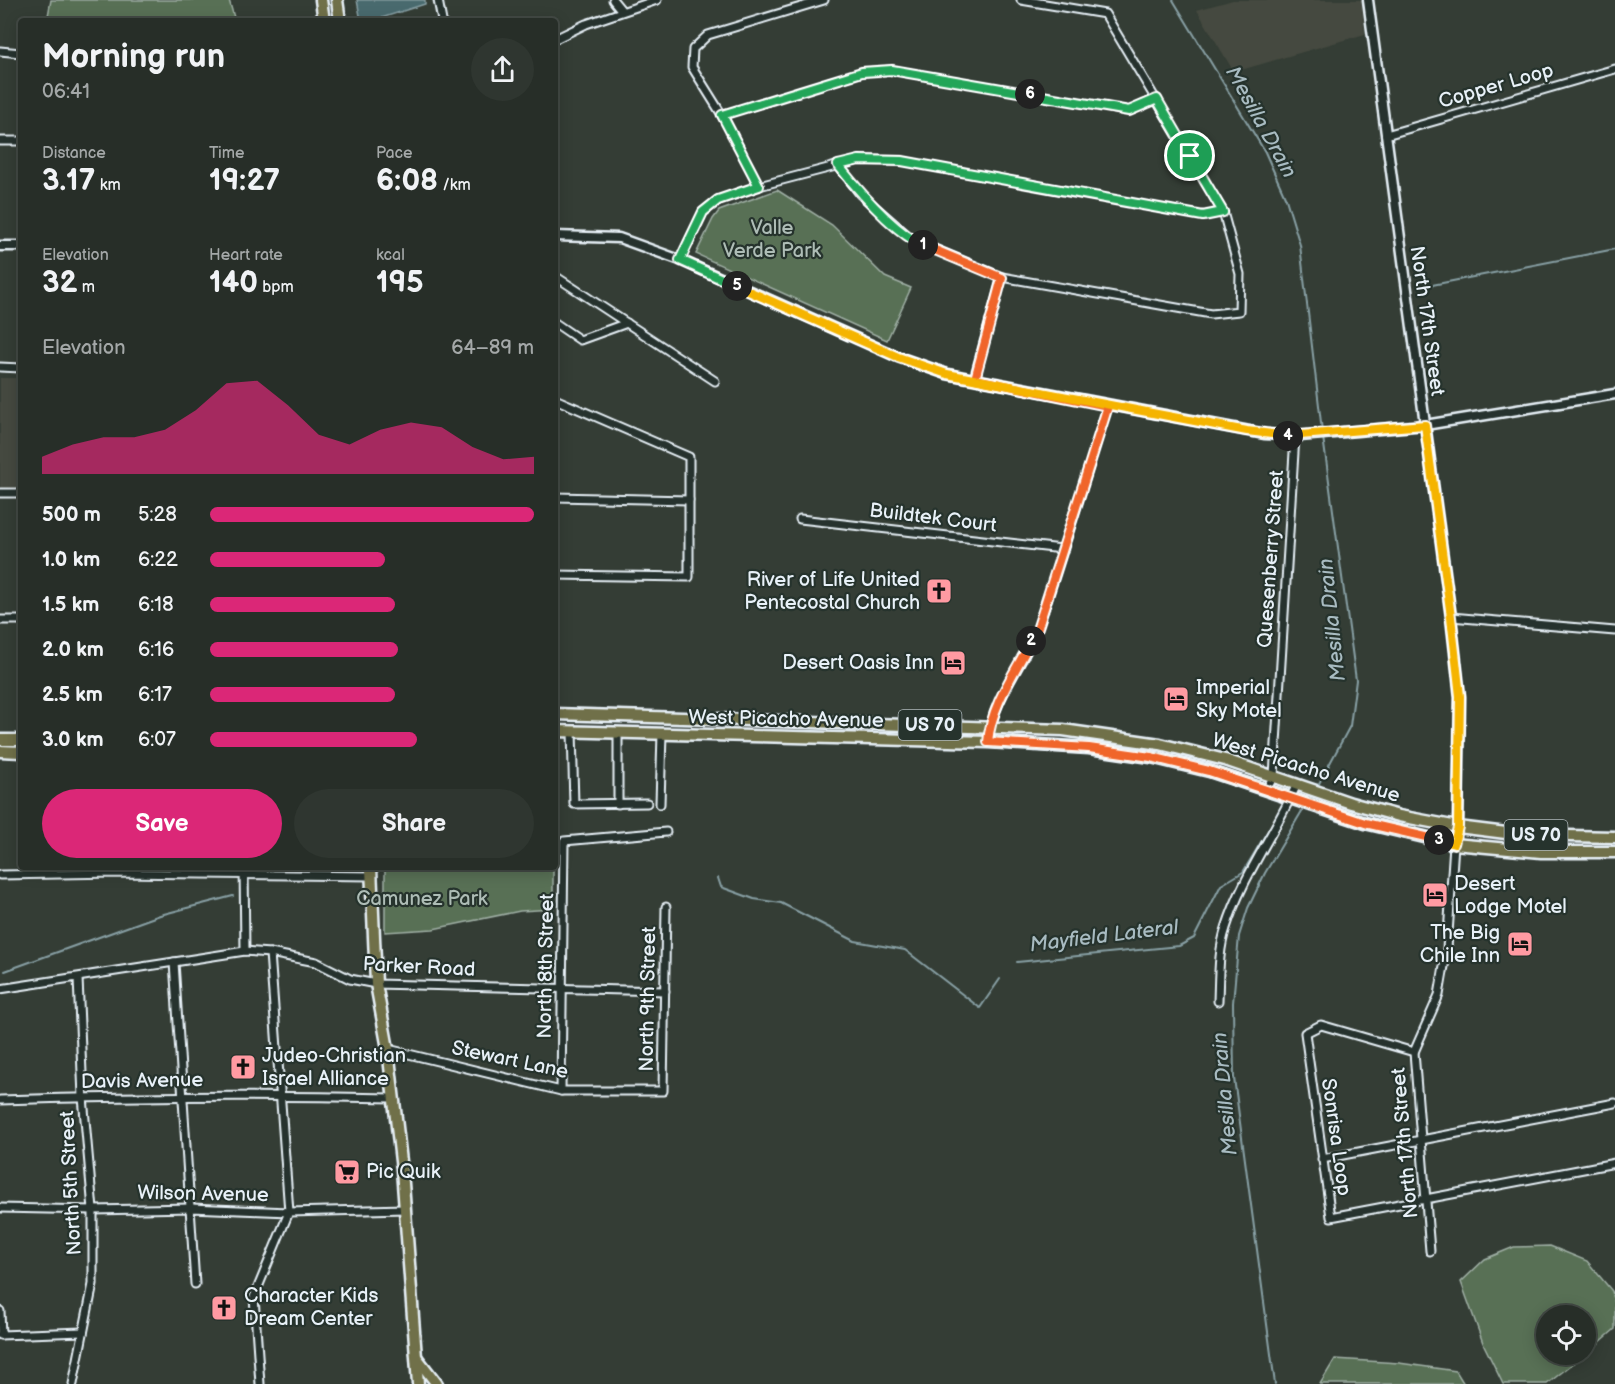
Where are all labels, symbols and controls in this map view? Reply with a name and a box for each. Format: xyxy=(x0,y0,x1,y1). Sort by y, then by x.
text: Morning run xyxy=(42,37,225,77)
button: share xyxy=(471,38,534,101)
street label: Copper Loop xyxy=(1436,58,1556,114)
water label: Mesilla Drain xyxy=(1220,62,1302,182)
pin: 6 xyxy=(1015,79,1045,109)
text: 06:41 xyxy=(42,80,90,104)
text: 6 xyxy=(1025,84,1035,103)
pin xyxy=(1164,130,1215,181)
icon: arrive xyxy=(1173,139,1206,172)
text: Distance xyxy=(42,144,106,163)
text: Time xyxy=(209,144,244,163)
text: Pace xyxy=(376,144,412,163)
text: 3.17 xyxy=(42,163,95,199)
text: 19:27 xyxy=(209,163,280,199)
text: 6:08 xyxy=(376,163,438,199)
text: km xyxy=(95,176,121,195)
text: /km xyxy=(438,176,471,195)
park label: Valle Verde Park xyxy=(723,216,821,263)
pin: 1 xyxy=(908,230,938,260)
text: 1 xyxy=(920,235,926,254)
street label: North 17th Street xyxy=(1405,245,1449,397)
text: Elevation xyxy=(42,246,109,265)
text: Heart rate xyxy=(209,246,283,265)
text: kcal xyxy=(376,246,405,265)
text: 32 xyxy=(42,265,78,301)
text: 140 xyxy=(209,265,258,301)
text: 195 xyxy=(376,265,424,301)
pin: 5 xyxy=(722,271,752,301)
text: 5 xyxy=(732,276,742,295)
text: m xyxy=(78,278,95,297)
text: bpm xyxy=(258,278,294,297)
text: Elevation xyxy=(42,336,125,360)
text: 64–89 m xyxy=(451,336,534,360)
pin: 4 xyxy=(1273,421,1303,451)
text: 4 xyxy=(1283,426,1293,445)
street label: Quesenberry Street xyxy=(1253,469,1289,649)
street label: Buildtek Court xyxy=(868,498,998,538)
text: 500 m xyxy=(42,503,101,527)
text: 5:28 xyxy=(138,503,177,527)
text: 1.0 km xyxy=(42,548,100,572)
text: 6:22 xyxy=(138,548,178,572)
water label: Mesilla Drain xyxy=(1313,557,1351,683)
place label: River of Life United Pentecostal Church xyxy=(744,568,920,615)
church icon: River of Life United Pentecostal Church xyxy=(924,576,954,606)
text: 1.5 km xyxy=(42,593,99,617)
text: 6:18 xyxy=(138,593,174,617)
pin: 2 xyxy=(1016,626,1046,656)
text: 2 xyxy=(1026,631,1036,650)
text: 2.0 km xyxy=(42,638,104,662)
text: 6:16 xyxy=(138,638,174,662)
hotel icon: Desert Oasis Inn xyxy=(938,648,968,678)
place label: Desert Oasis Inn xyxy=(782,651,934,675)
place label: Imperial Sky Motel xyxy=(1196,676,1282,723)
text: 2.5 km xyxy=(42,683,103,707)
text: 6:17 xyxy=(138,683,172,707)
hotel icon: Imperial Sky Motel xyxy=(1161,684,1191,714)
street label: West Picacho Avenue xyxy=(688,705,884,733)
road number: US 70 xyxy=(898,710,962,740)
text: 3.0 km xyxy=(42,728,103,752)
text: 6:07 xyxy=(138,728,176,752)
street label: West Picacho Avenue xyxy=(1209,728,1403,808)
button: Save xyxy=(42,789,282,858)
button: Share xyxy=(294,789,534,858)
road number: US 70 xyxy=(1504,820,1568,850)
pin: 3 xyxy=(1424,825,1454,855)
text: 3 xyxy=(1434,830,1444,849)
place label: Desert Lodge Motel xyxy=(1454,872,1567,919)
hotel icon: Desert Lodge Motel xyxy=(1420,880,1450,910)
park label: Camunez Park xyxy=(356,887,488,911)
street label: North 8th Street xyxy=(533,893,559,1039)
water label: Mayfield Lateral xyxy=(1028,914,1181,958)
place label: The Big Chile Inn xyxy=(1420,921,1500,968)
street label: North 9th Street xyxy=(635,926,661,1072)
hotel icon: The Big Chile Inn xyxy=(1505,929,1535,959)
street label: Parker Road xyxy=(362,952,476,982)
water label: Mesilla Drain xyxy=(1207,1031,1243,1157)
street label: Stewart Lane xyxy=(450,1036,571,1084)
place label: Judeo-Christian Israel Alliance xyxy=(262,1044,406,1091)
church icon: Judeo-Christian Israel Alliance xyxy=(228,1052,258,1082)
street label: North 17th Street xyxy=(1386,1067,1424,1219)
street label: Davis Avenue xyxy=(81,1068,203,1094)
street label: Sonrisa Loop xyxy=(1316,1077,1356,1197)
street label: North 5th Street xyxy=(55,1110,87,1256)
supermarket icon: Pic Quik xyxy=(332,1157,362,1187)
place label: Pic Quik xyxy=(366,1160,441,1184)
street label: Wilson Avenue xyxy=(137,1181,269,1207)
place label: Character Kids Dream Center xyxy=(244,1284,378,1331)
church icon: Character Kids Dream Center xyxy=(209,1293,239,1323)
map controls xyxy=(1536,1305,1596,1365)
button: locate xyxy=(1536,1305,1596,1365)

